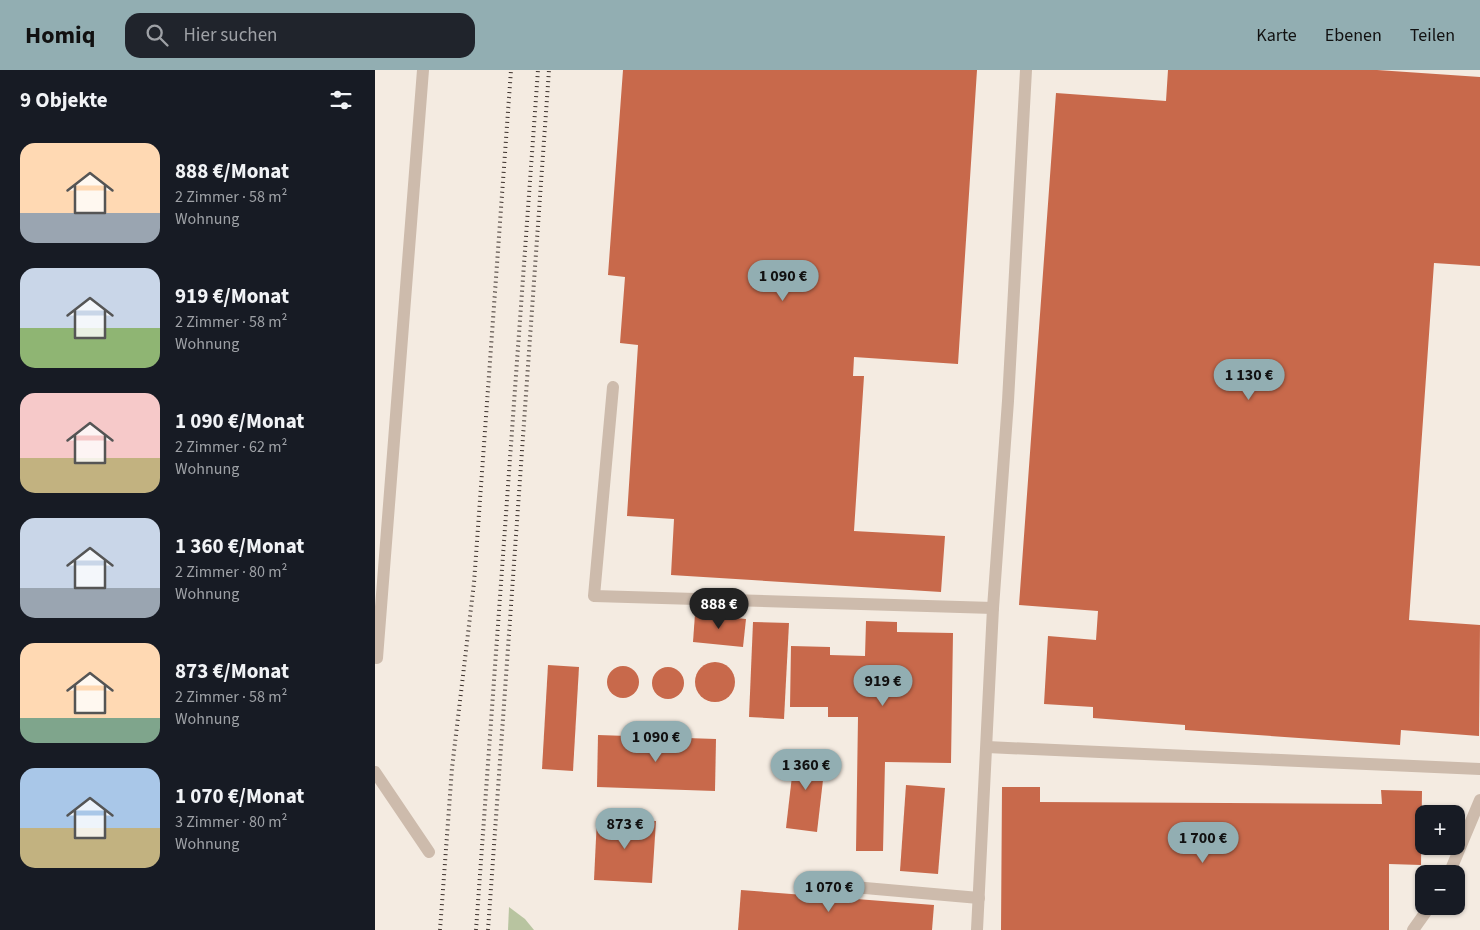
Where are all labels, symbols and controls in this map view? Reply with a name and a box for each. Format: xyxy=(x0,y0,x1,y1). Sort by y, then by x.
search box xyxy=(125,13,475,58)
text: Homiq xyxy=(25,18,95,53)
icon: search xyxy=(143,21,171,49)
text: Hier suchen xyxy=(183,22,277,49)
text: Karte xyxy=(1256,23,1297,48)
text: Ebenen xyxy=(1325,23,1382,48)
text: Teilen xyxy=(1410,23,1455,48)
text: 9 Objekte xyxy=(20,85,108,115)
icon: filters xyxy=(327,86,355,114)
text: 888 €/Monat xyxy=(175,156,289,186)
icon: home xyxy=(60,163,120,223)
text: 2 Zimmer · 58 m² xyxy=(175,186,287,208)
text: Wohnung xyxy=(175,208,239,230)
pin: 1 090 € xyxy=(737,260,829,302)
text: 1 090 € xyxy=(759,265,807,287)
text: 919 €/Monat xyxy=(175,281,289,311)
icon: home xyxy=(60,288,120,348)
text: 2 Zimmer · 58 m² xyxy=(175,311,287,333)
text: Wohnung xyxy=(175,333,239,355)
pin: 1 130 € xyxy=(1203,358,1295,401)
text: 1 130 € xyxy=(1225,364,1273,386)
text: 1 090 €/Monat xyxy=(175,406,304,436)
icon: home xyxy=(60,413,120,473)
text: 2 Zimmer · 62 m² xyxy=(175,436,287,458)
text: Wohnung xyxy=(175,458,239,480)
text: 1 360 €/Monat xyxy=(175,531,304,561)
icon: home xyxy=(60,538,120,598)
text: 2 Zimmer · 80 m² xyxy=(175,561,287,583)
text: Wohnung xyxy=(175,583,239,605)
pin: 888 € xyxy=(684,588,754,630)
text: 888 € xyxy=(701,593,738,615)
text: 873 €/Monat xyxy=(175,656,289,686)
icon: home xyxy=(60,663,120,723)
pin: 919 € xyxy=(848,664,918,707)
text: 919 € xyxy=(865,670,902,692)
text: 2 Zimmer · 58 m² xyxy=(175,686,287,708)
text: Wohnung xyxy=(175,708,239,730)
pin: 1 090 € xyxy=(610,720,702,763)
text: 1 090 € xyxy=(632,726,680,748)
pin: 1 360 € xyxy=(760,748,852,791)
text: 1 360 € xyxy=(782,754,830,776)
text: 1 070 €/Monat xyxy=(175,781,304,811)
icon: home xyxy=(60,788,120,848)
map controls xyxy=(1415,805,1465,915)
button: + xyxy=(1415,805,1465,855)
pin: 873 € xyxy=(590,808,660,850)
text: 3 Zimmer · 80 m² xyxy=(175,811,287,833)
text: 873 € xyxy=(607,813,644,835)
pin: 1 700 € xyxy=(1157,822,1249,864)
text: 1 700 € xyxy=(1179,827,1227,849)
text: Wohnung xyxy=(175,833,239,855)
button: − xyxy=(1415,865,1465,915)
pin: 1 070 € xyxy=(783,870,875,913)
text: 1 070 € xyxy=(805,876,853,898)

